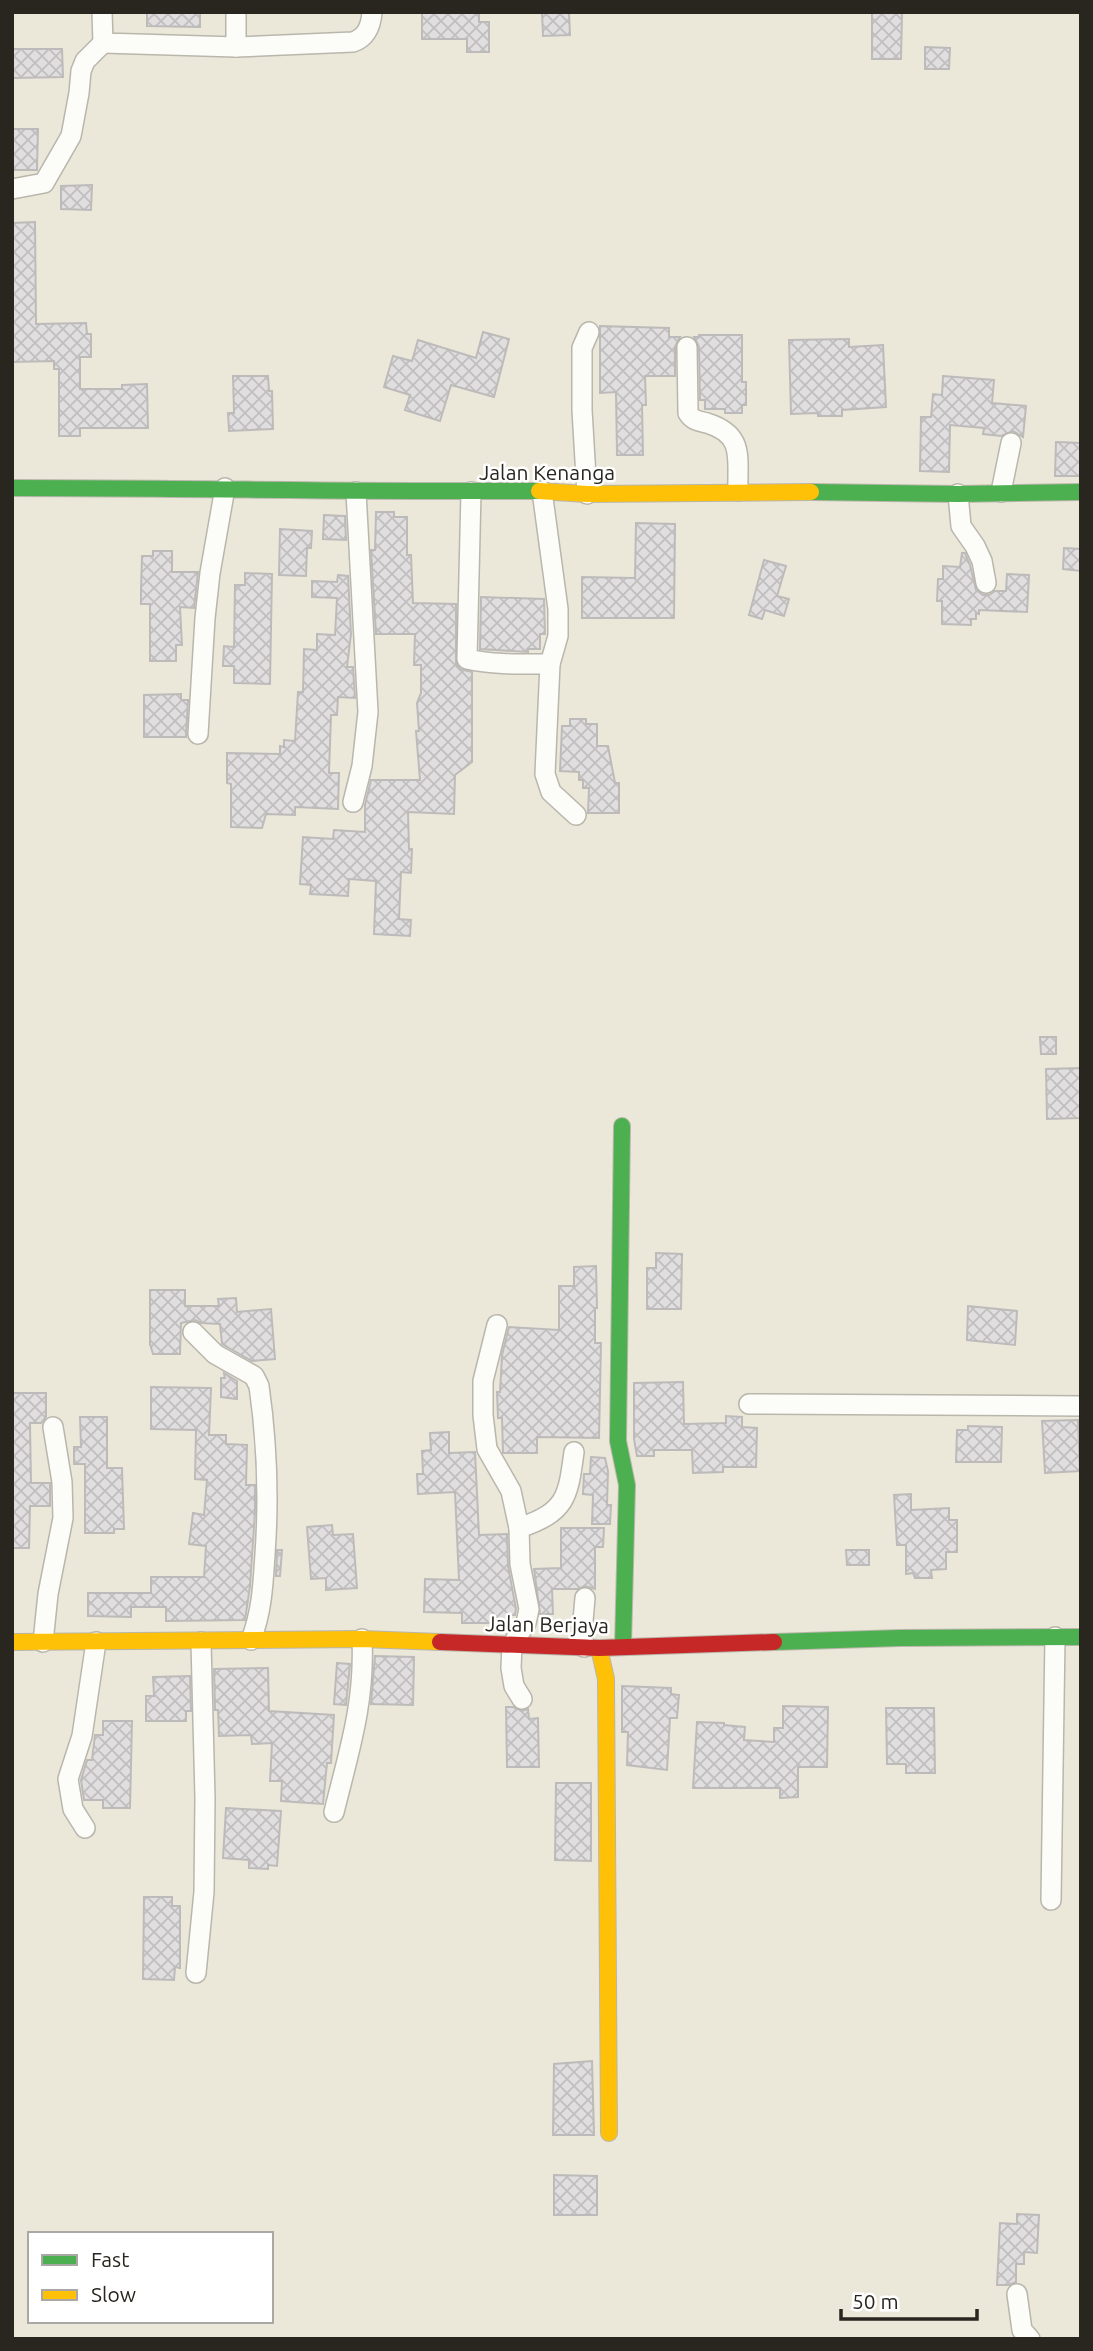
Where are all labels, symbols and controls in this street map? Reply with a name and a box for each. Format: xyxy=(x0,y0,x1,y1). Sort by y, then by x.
street label: Jalan Kenanga xyxy=(479,460,615,484)
street label: Jalan Berjaya xyxy=(485,1611,609,1637)
legend xyxy=(28,2232,273,2323)
text: Fast xyxy=(91,2247,129,2271)
scale bar xyxy=(841,2278,978,2322)
text: Slow xyxy=(91,2282,136,2306)
text: 50 m xyxy=(852,2289,899,2313)

